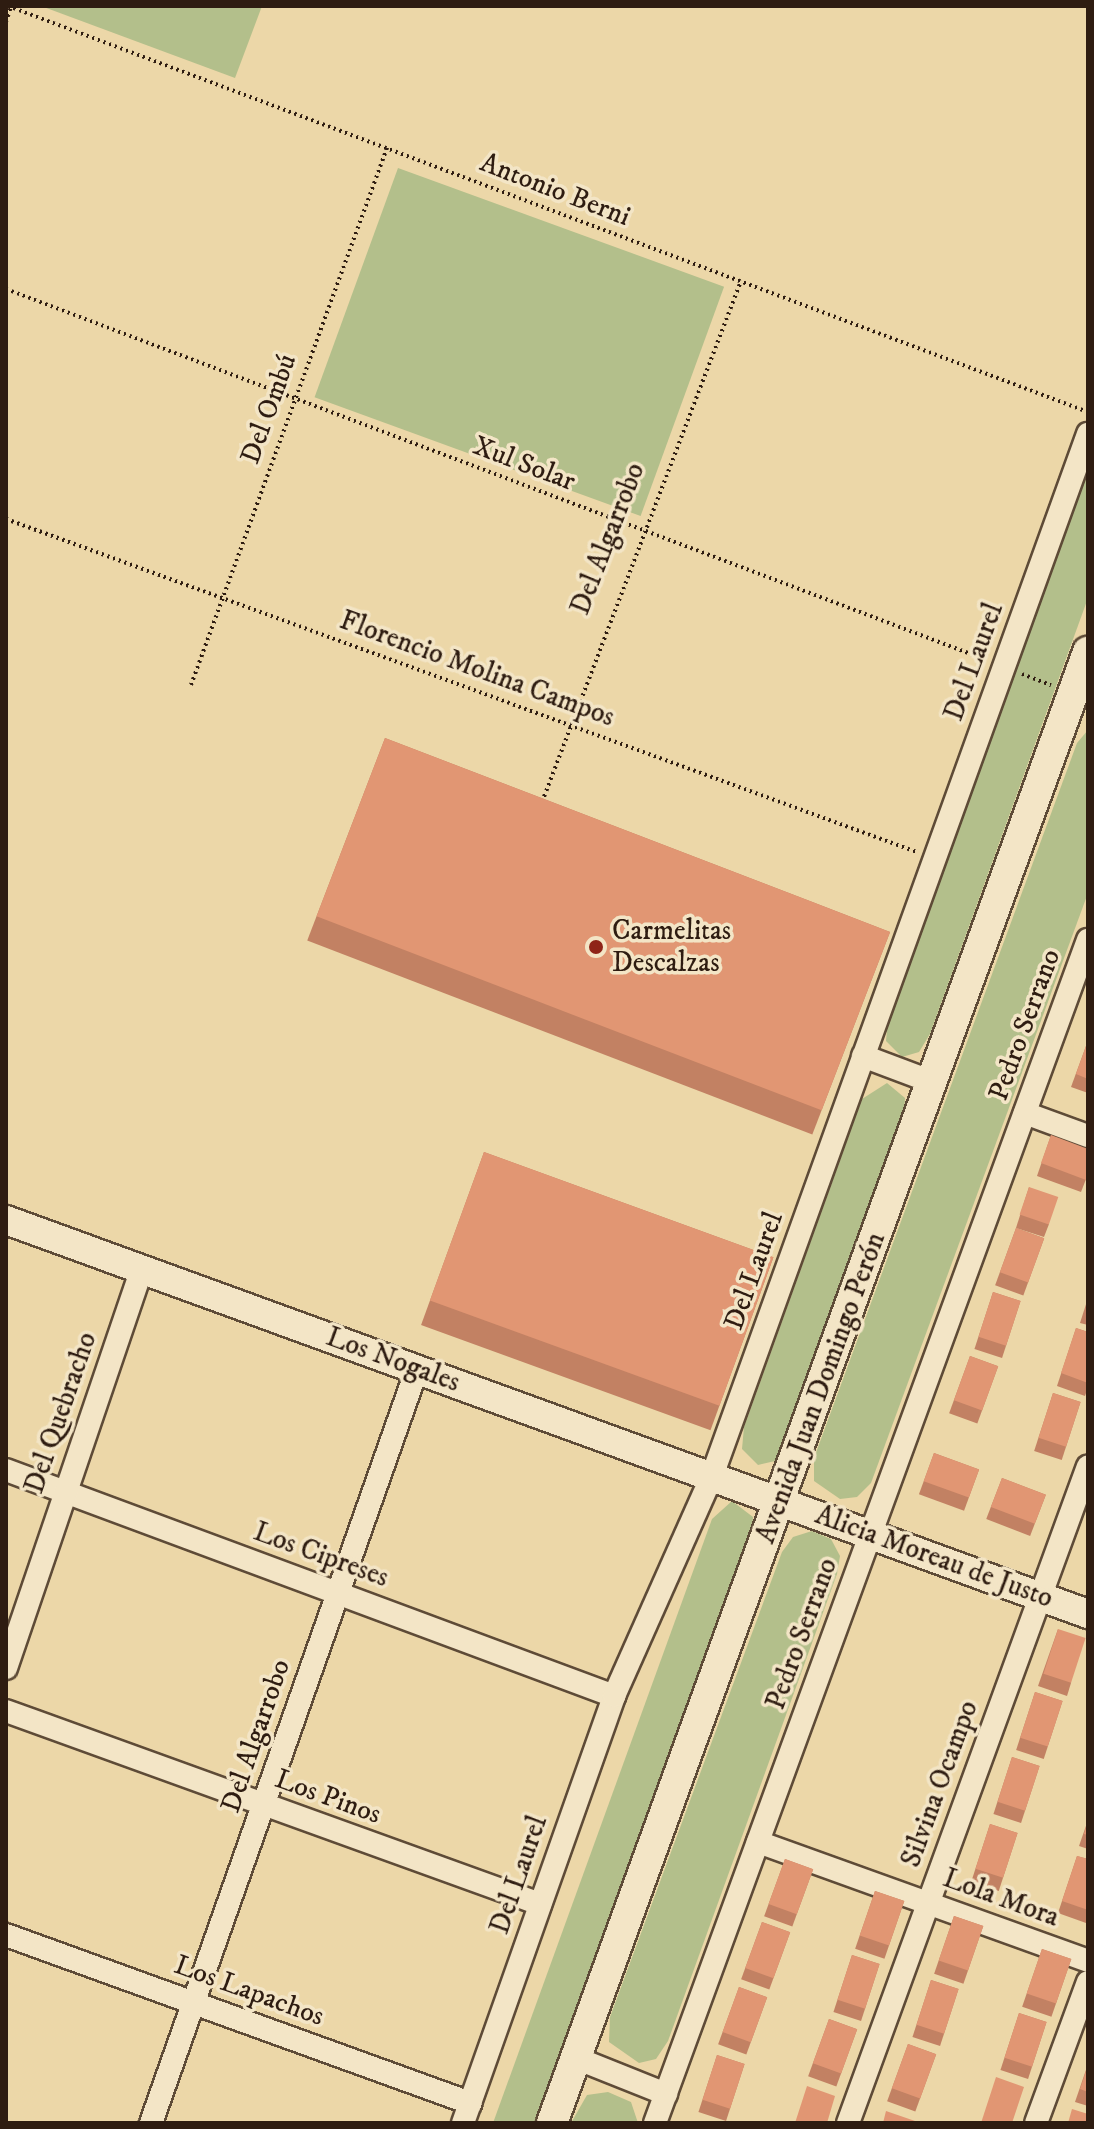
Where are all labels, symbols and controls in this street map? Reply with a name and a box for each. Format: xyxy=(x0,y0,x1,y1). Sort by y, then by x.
street label: Antonio Berni xyxy=(475,146,635,234)
street label: Del Ombú xyxy=(234,350,304,468)
street label: Xul Solar xyxy=(468,429,580,499)
street label: Del Algarrobo xyxy=(564,458,652,620)
street label: Del Laurel xyxy=(937,599,1011,725)
street label: Florencio Molina Campos xyxy=(335,604,619,734)
place label: Carmelitas Descalzas xyxy=(612,914,731,980)
marker: Carmelitas Descalzas xyxy=(587,938,605,956)
street label: Pedro Serrano xyxy=(982,945,1068,1105)
street label: Del Laurel xyxy=(717,1208,791,1334)
street label: Avenida Juan Domingo Perón xyxy=(749,1228,893,1548)
street label: Los Nogales xyxy=(321,1320,465,1400)
street label: Del Quebracho xyxy=(18,1328,104,1498)
street label: Alicia Moreau de Justo xyxy=(811,1498,1057,1616)
street label: Los Cipreses xyxy=(249,1515,393,1595)
street label: Pedro Serrano xyxy=(759,1554,845,1714)
street label: Del Algarrobo xyxy=(214,1655,298,1817)
street label: Silvina Ocampo xyxy=(894,1696,986,1872)
street label: Los Pinos xyxy=(271,1762,385,1832)
street label: Del Laurel xyxy=(483,1811,555,1939)
street label: Lola Mora xyxy=(938,1862,1064,1934)
street label: Los Lapachos xyxy=(170,1948,328,2034)

